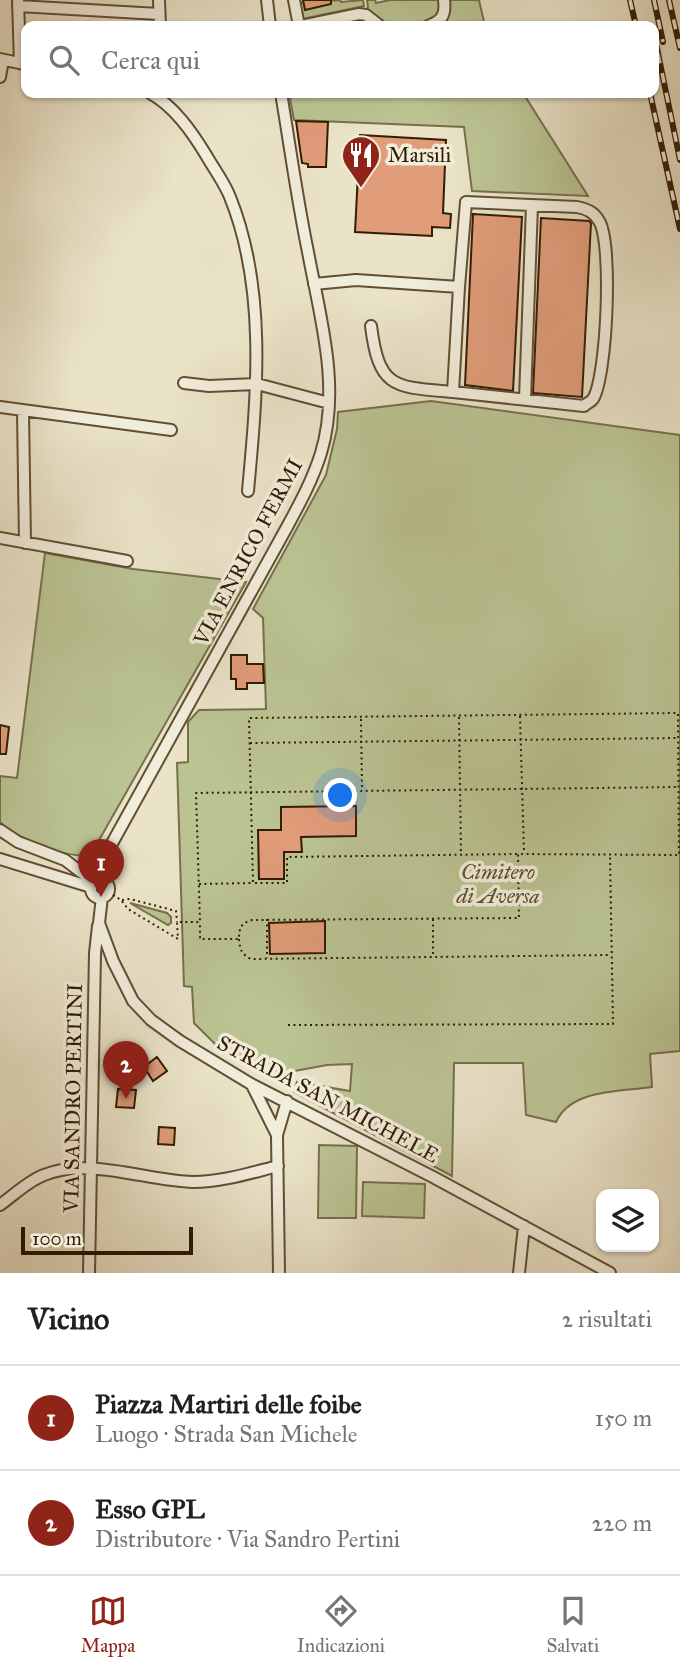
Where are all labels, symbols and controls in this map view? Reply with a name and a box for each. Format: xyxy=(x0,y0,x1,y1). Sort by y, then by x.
search box xyxy=(21,21,659,98)
icon: search xyxy=(45,41,83,79)
text: Cerca qui xyxy=(101,44,200,76)
restaurant icon: Marsili xyxy=(340,134,382,189)
place label: Marsili xyxy=(388,142,452,168)
street label: VIA ENRICO FERMI xyxy=(187,454,308,651)
your location xyxy=(323,778,357,812)
pin: 1 xyxy=(78,839,124,897)
park label: Cimitero di Aversa xyxy=(456,859,539,909)
street label: VIA SANDRO PERTINI xyxy=(58,983,88,1214)
street label: STRADA SAN MICHELE xyxy=(213,1029,443,1169)
pin: 2 xyxy=(103,1041,149,1099)
map controls xyxy=(596,1189,659,1252)
button: layers xyxy=(596,1189,659,1252)
scale bar xyxy=(21,1224,192,1256)
text: 100 m xyxy=(32,1227,82,1250)
text: Vicino xyxy=(28,1301,109,1337)
text: 2 risultati xyxy=(562,1305,652,1333)
text: Piazza Martiri delle foibe xyxy=(95,1388,362,1420)
text: 1 xyxy=(46,1404,56,1432)
text: 150 m xyxy=(595,1404,652,1432)
text: Luogo · Strada San Michele xyxy=(95,1420,357,1448)
text: Esso GPL xyxy=(95,1493,205,1525)
text: 2 xyxy=(45,1509,57,1537)
text: 220 m xyxy=(592,1509,652,1537)
text: Distributore · Via Sandro Pertini xyxy=(95,1525,400,1553)
tab: Mappa xyxy=(81,1592,135,1657)
tab: Indicazioni xyxy=(297,1592,385,1657)
tab: Salvati xyxy=(546,1592,599,1657)

